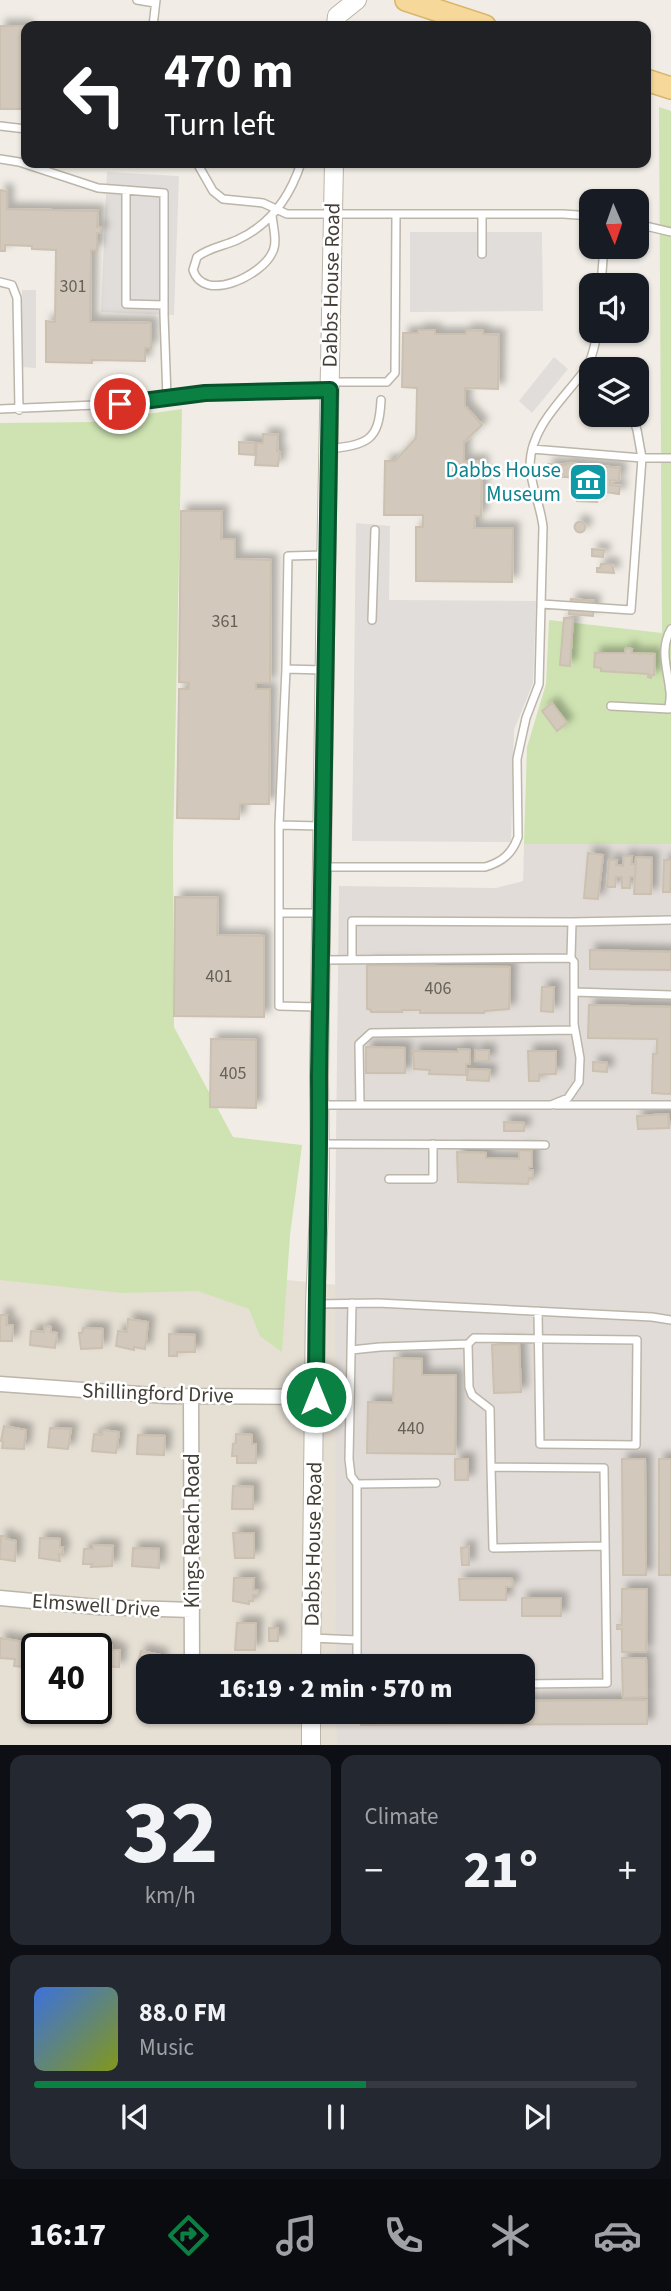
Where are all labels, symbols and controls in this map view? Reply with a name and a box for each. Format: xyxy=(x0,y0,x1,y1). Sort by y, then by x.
text: 470 m xyxy=(164,37,293,107)
icon: left xyxy=(49,49,140,140)
text: Turn left xyxy=(164,102,275,148)
north arrow xyxy=(579,189,649,259)
map controls xyxy=(579,189,649,427)
street label: Dabbs House Road xyxy=(315,202,347,368)
button: sound xyxy=(579,273,649,343)
house number: 301 xyxy=(60,274,86,299)
button: layers xyxy=(579,357,649,427)
pin xyxy=(90,374,150,434)
icon: arrive xyxy=(101,385,139,423)
place label: Dabbs House Museum xyxy=(446,455,561,509)
museum icon: Dabbs House Museum xyxy=(567,461,609,503)
house number: 361 xyxy=(212,609,238,634)
house number: 401 xyxy=(206,964,232,989)
house number: 406 xyxy=(425,976,451,1001)
house number: 405 xyxy=(220,1061,246,1086)
position arrow xyxy=(279,1360,353,1434)
street label: Shillingford Drive xyxy=(82,1375,234,1411)
house number: 440 xyxy=(398,1416,424,1441)
street label: Kings Reach Road xyxy=(177,1453,207,1609)
street label: Dabbs House Road xyxy=(297,1461,329,1627)
street label: Elmswell Drive xyxy=(31,1586,161,1624)
speed limit sign: 40 xyxy=(21,1633,112,1724)
text: 16:19 · 2 min · 570 m xyxy=(219,1670,452,1707)
text: 32 xyxy=(122,1769,218,1898)
text: Climate xyxy=(365,1800,438,1833)
text: 21° xyxy=(463,1834,538,1908)
text: − xyxy=(365,1844,383,1898)
text: + xyxy=(618,1844,637,1898)
text: km/h xyxy=(145,1879,196,1912)
text: 88.0 FM xyxy=(139,1994,227,2031)
text: Music xyxy=(139,2031,194,2064)
icon: previous xyxy=(116,2098,154,2136)
icon: pause xyxy=(317,2098,355,2136)
icon: next xyxy=(518,2098,556,2136)
icon: directions xyxy=(164,2211,213,2260)
icon: music xyxy=(272,2211,321,2260)
icon: phone xyxy=(379,2211,428,2260)
icon: climate xyxy=(486,2211,535,2260)
icon: car xyxy=(593,2211,642,2260)
text: 16:17 xyxy=(29,2212,106,2258)

